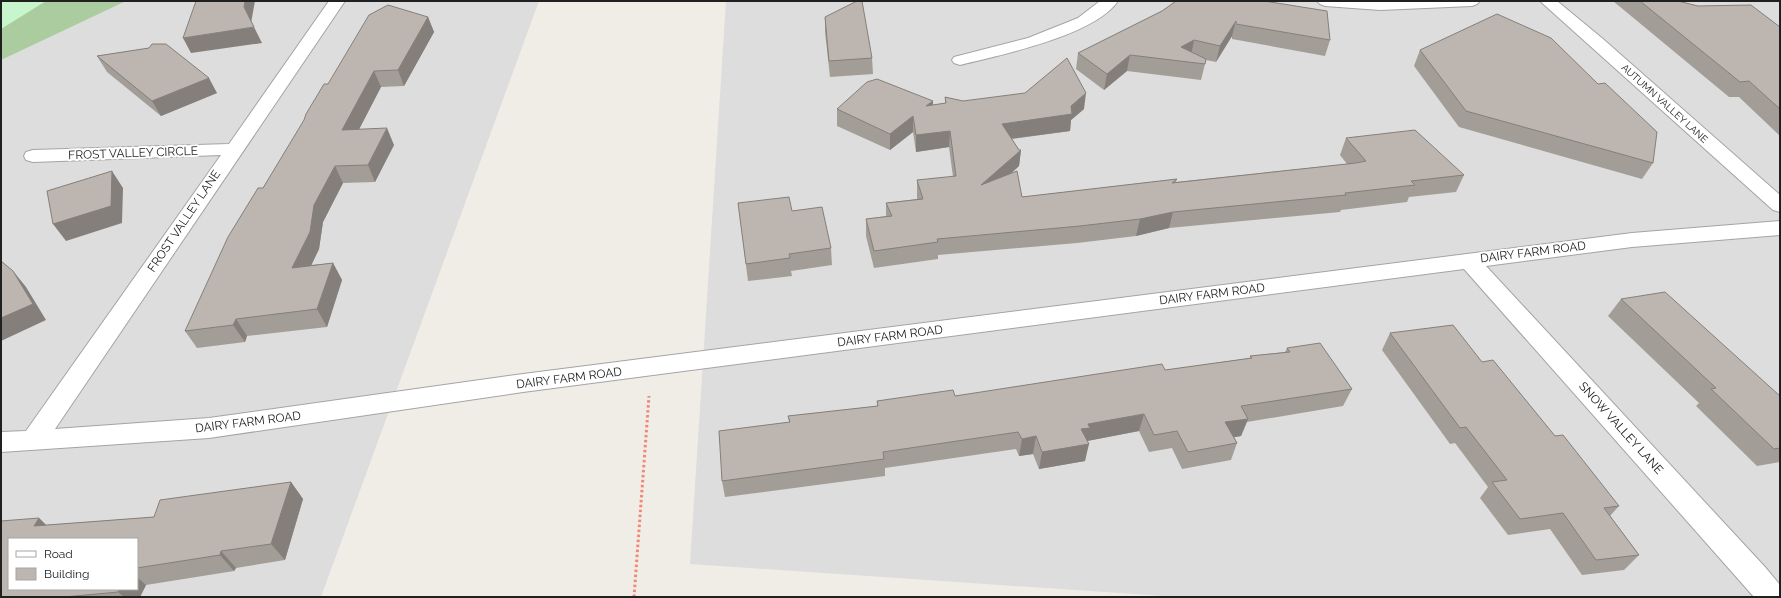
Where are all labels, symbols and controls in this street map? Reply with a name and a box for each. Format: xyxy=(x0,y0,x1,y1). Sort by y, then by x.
street label: AUTUMN VALLEY LANE xyxy=(1619,62,1710,145)
street label: FROST VALLEY CIRCLE xyxy=(68,144,198,162)
street label: FROST VALLEY LANE xyxy=(145,167,223,275)
street label: DAIRY FARM ROAD xyxy=(1479,239,1587,265)
street label: DAIRY FARM ROAD xyxy=(1158,281,1266,307)
street label: DAIRY FARM ROAD xyxy=(836,323,944,349)
street label: DAIRY FARM ROAD xyxy=(515,365,623,391)
street label: SNOW VALLEY LANE xyxy=(1576,379,1666,477)
street label: DAIRY FARM ROAD xyxy=(194,409,302,435)
legend xyxy=(8,538,138,590)
text: Road xyxy=(44,547,73,561)
text: Building xyxy=(44,567,90,581)

